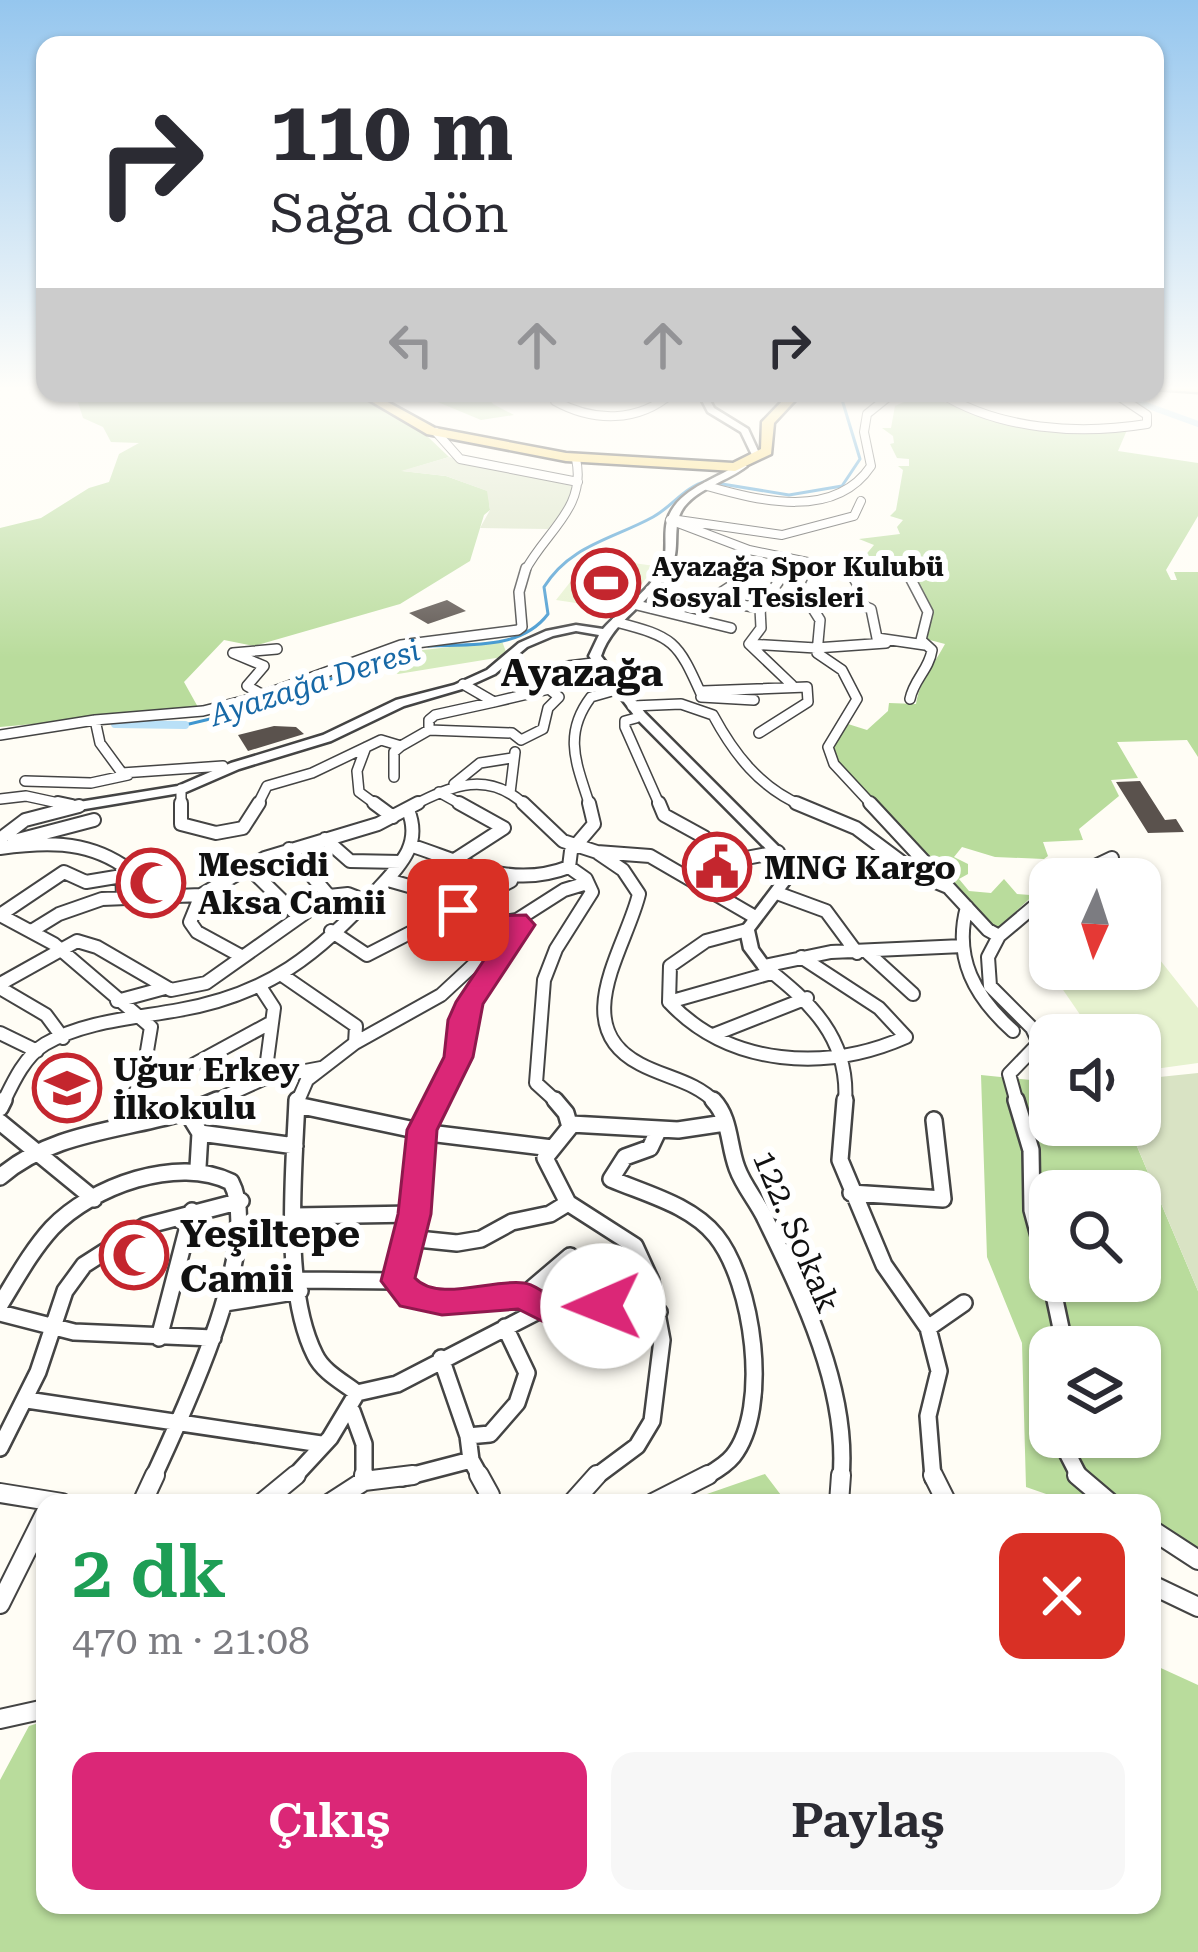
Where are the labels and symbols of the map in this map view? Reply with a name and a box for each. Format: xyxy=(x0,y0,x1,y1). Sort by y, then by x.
sports icon: Ayazağa Spor Kulubü Sosyal Tesisleri xyxy=(571,548,641,618)
place label: Ayazağa Spor Kulubü Sosyal Tesisleri xyxy=(652,551,944,614)
water label: Ayazağa Deresi xyxy=(204,632,424,734)
district label: Ayazağa xyxy=(501,650,663,696)
public building icon: MNG Kargo xyxy=(682,832,752,902)
place label: Mescidi Aksa Camii xyxy=(198,845,386,922)
mosque icon: Mescidi Aksa Camii xyxy=(116,848,186,918)
place label: MNG Kargo xyxy=(764,848,956,887)
north arrow xyxy=(1029,858,1161,990)
pin xyxy=(407,859,509,961)
place label: Uğur Erkey İlkokulu xyxy=(113,1050,300,1127)
school or university icon: Uğur Erkey İlkokulu xyxy=(32,1053,102,1123)
street label: 122. Sokak xyxy=(745,1144,848,1318)
place label: Yeşiltepe Camii xyxy=(180,1211,360,1302)
mosque icon: Yeşiltepe Camii xyxy=(99,1220,169,1290)
position arrow xyxy=(540,1243,666,1369)

